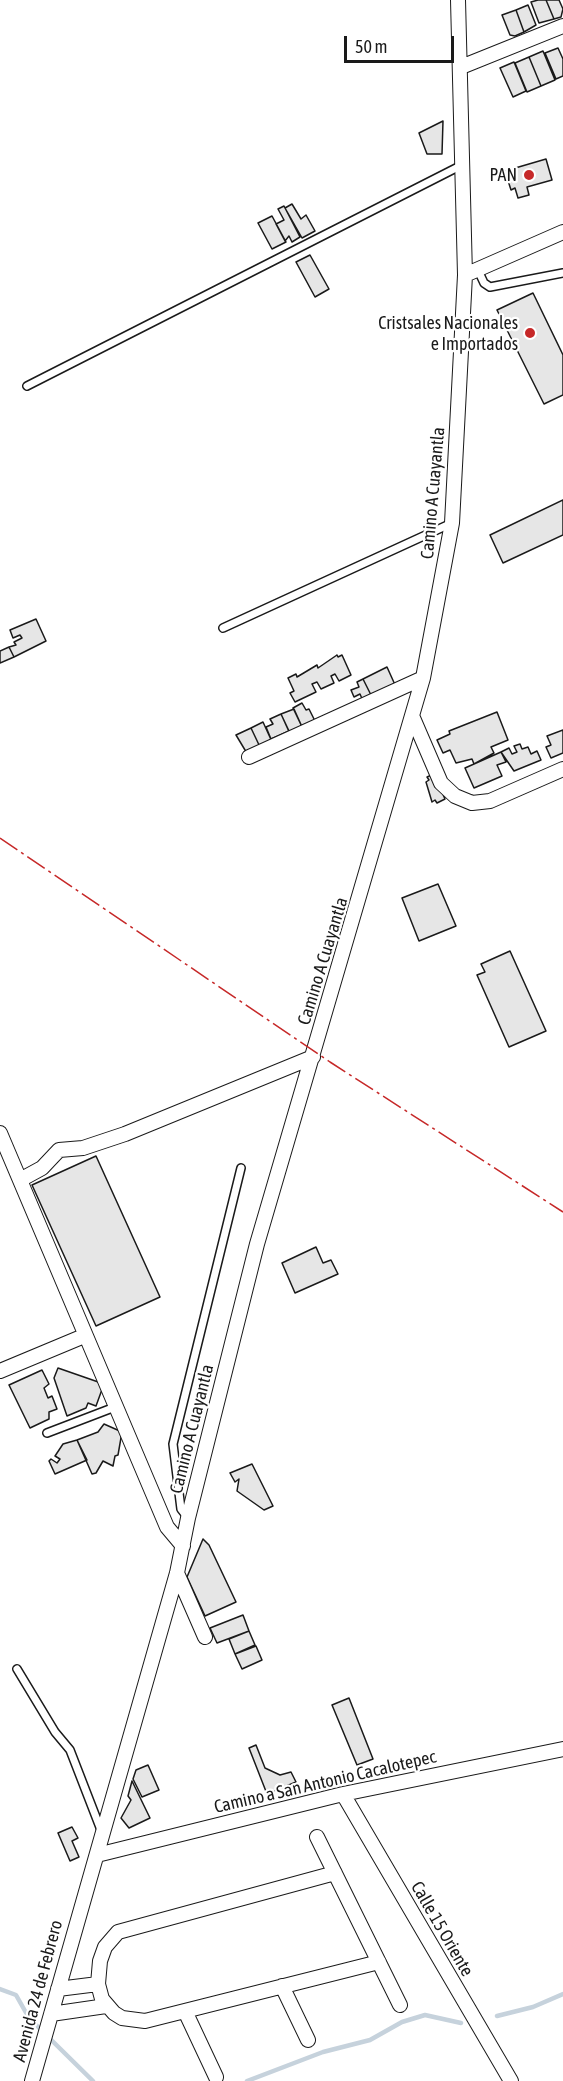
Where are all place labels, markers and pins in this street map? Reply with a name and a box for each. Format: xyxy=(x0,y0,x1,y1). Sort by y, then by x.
place label: PAN xyxy=(489,164,517,186)
marker: PAN xyxy=(522,168,536,182)
place label: Cristsales Nacionales e Importados xyxy=(378,312,518,354)
marker: Cristsales Nacionales e Importados xyxy=(523,326,537,340)

